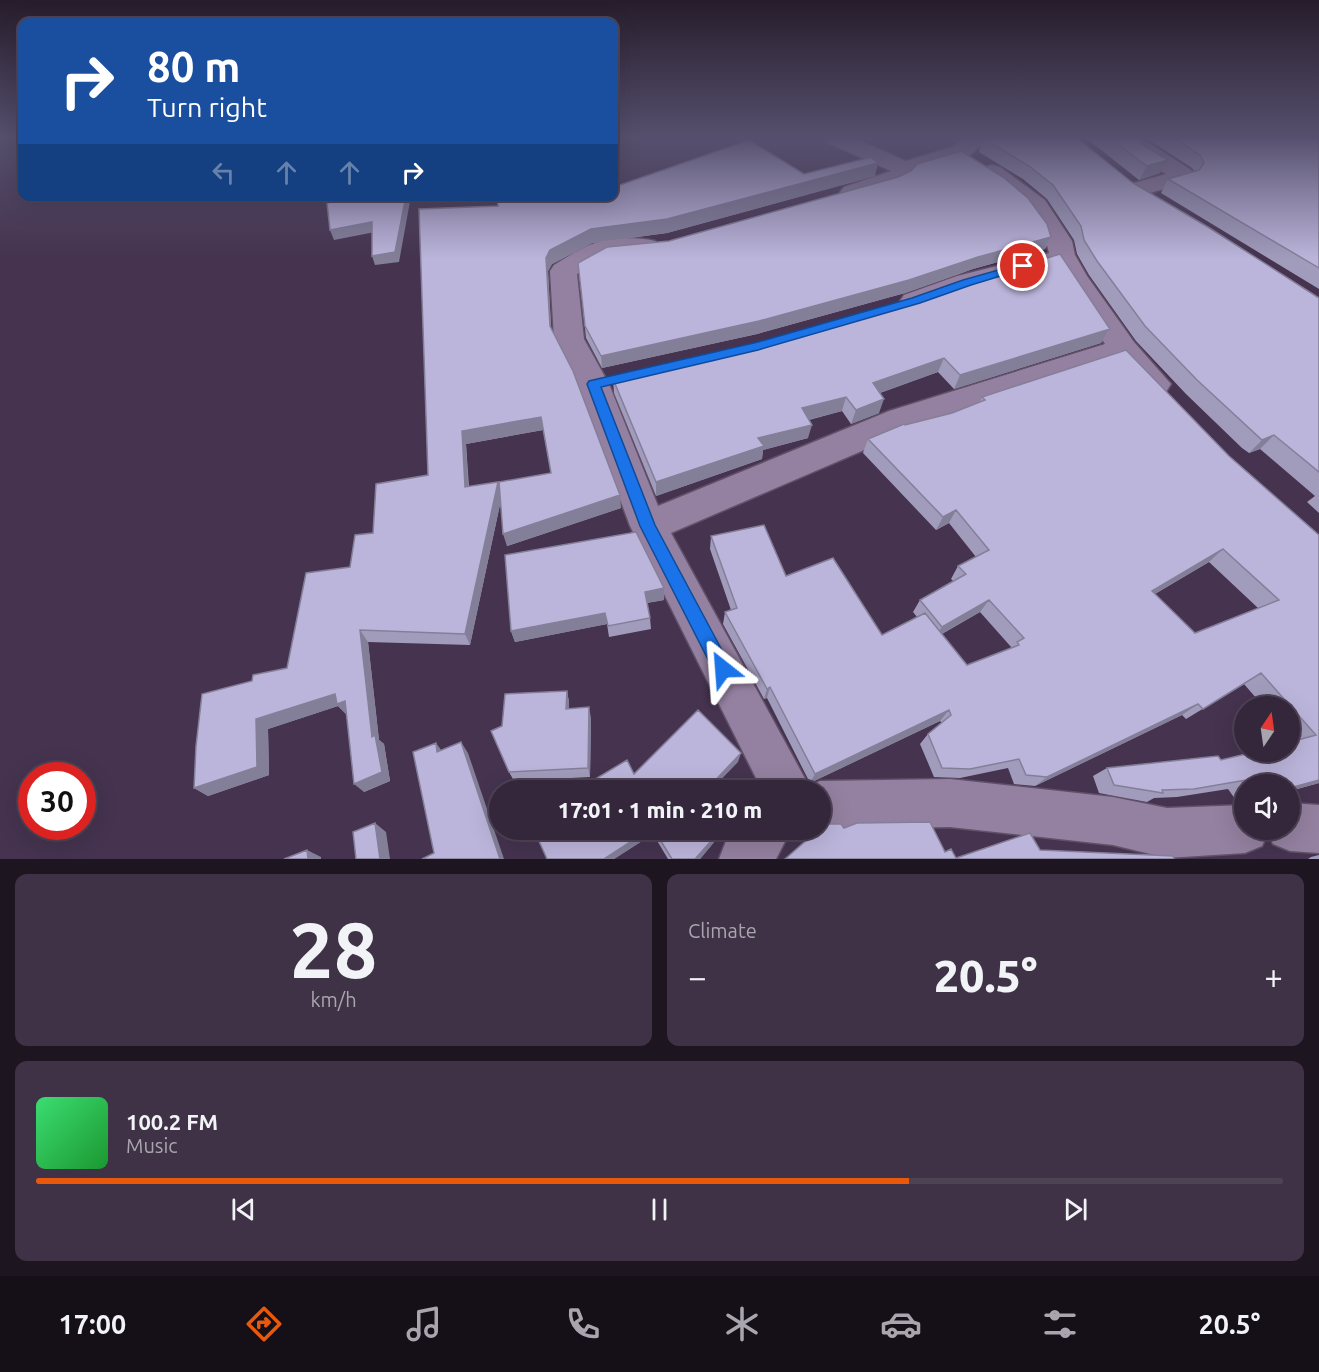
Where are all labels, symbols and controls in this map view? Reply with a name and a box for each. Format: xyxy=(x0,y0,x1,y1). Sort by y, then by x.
icon: right xyxy=(48,42,126,120)
text: 80 m xyxy=(147,43,241,90)
text: Turn right xyxy=(147,92,267,122)
icon: left xyxy=(207,156,240,189)
icon: ahead xyxy=(270,156,303,189)
icon: ahead xyxy=(333,156,366,189)
icon: right xyxy=(396,156,429,189)
pin xyxy=(997,240,1048,291)
icon: arrive xyxy=(1006,249,1039,282)
position arrow xyxy=(691,637,755,701)
north arrow xyxy=(1234,696,1300,762)
map controls xyxy=(1234,696,1300,840)
speed limit sign: 30 xyxy=(18,762,96,840)
button: sound xyxy=(1234,774,1300,840)
text: 17:01 · 1 min · 210 m xyxy=(558,797,762,822)
text: 28 xyxy=(290,905,377,993)
text: Climate xyxy=(688,919,757,942)
text: 20.5° xyxy=(934,950,1037,1001)
text: − xyxy=(688,958,707,995)
text: + xyxy=(1264,958,1283,995)
text: km/h xyxy=(310,988,357,1011)
text: 100.2 FM xyxy=(126,1109,218,1134)
text: Music xyxy=(126,1134,178,1157)
icon: previous xyxy=(227,1193,260,1226)
icon: pause xyxy=(643,1193,676,1226)
icon: next xyxy=(1059,1193,1092,1226)
icon: directions xyxy=(243,1303,285,1345)
icon: music xyxy=(403,1303,445,1345)
icon: phone xyxy=(562,1303,604,1345)
icon: climate xyxy=(721,1303,763,1345)
icon: car xyxy=(880,1303,922,1345)
icon: filters xyxy=(1039,1303,1081,1345)
text: 17:00 xyxy=(59,1309,126,1339)
text: 20.5° xyxy=(1198,1309,1260,1339)

